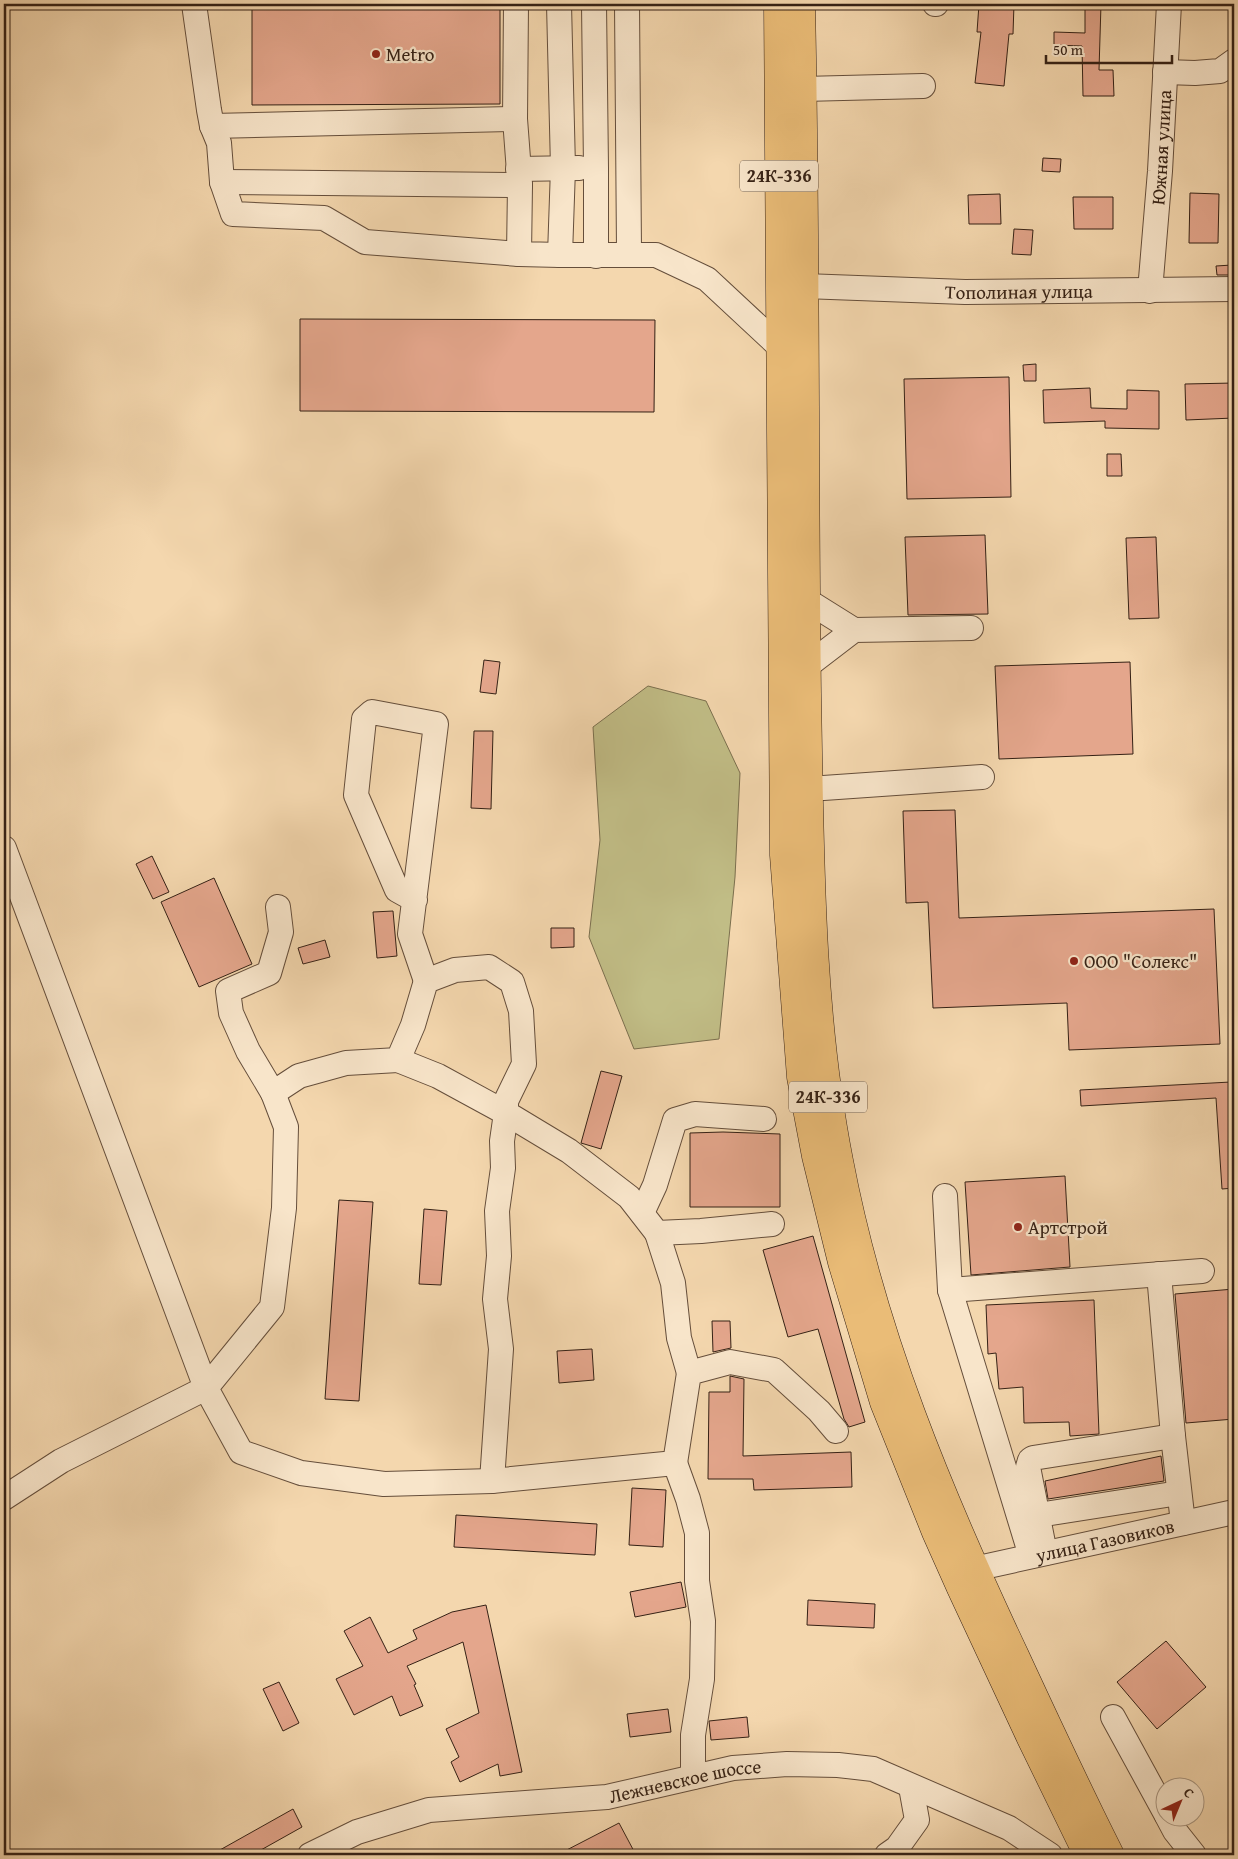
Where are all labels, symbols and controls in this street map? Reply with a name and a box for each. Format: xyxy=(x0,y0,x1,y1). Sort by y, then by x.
scale bar xyxy=(1046,32,1172,64)
text: 50 m xyxy=(1053,39,1084,60)
place label: Metro xyxy=(386,40,434,68)
marker: Metro xyxy=(370,48,382,60)
street label: Южная улица xyxy=(1143,89,1178,206)
road number: 24К-336 xyxy=(740,160,818,192)
street label: Тополиная улица xyxy=(944,277,1093,306)
place label: ООО "Солекс" xyxy=(1084,947,1197,975)
marker: ООО "Солекс" xyxy=(1068,955,1080,967)
road number: 24К-336 xyxy=(789,1082,867,1112)
place label: Артстрой xyxy=(1028,1213,1108,1241)
marker: Артстрой xyxy=(1012,1221,1024,1233)
street label: улица Газовиков xyxy=(1032,1512,1177,1569)
street label: Лежневское шоссе xyxy=(606,1752,762,1810)
north arrow xyxy=(1156,1776,1206,1826)
text: С xyxy=(1179,1783,1199,1803)

